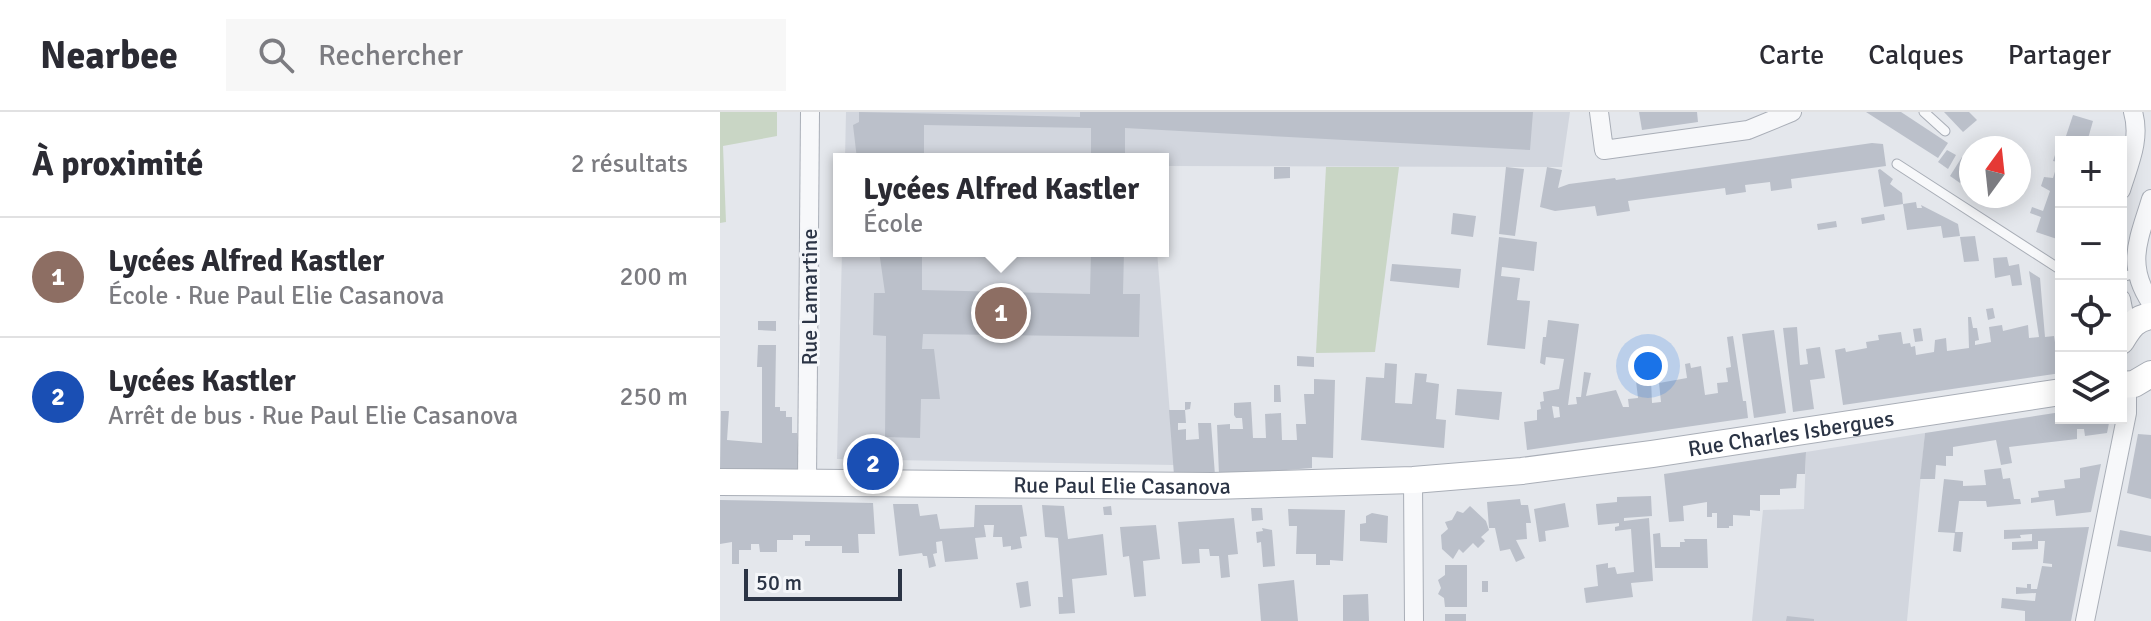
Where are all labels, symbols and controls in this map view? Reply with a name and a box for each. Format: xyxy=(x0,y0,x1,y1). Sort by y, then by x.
search box xyxy=(226,19,786,91)
text: Nearbee xyxy=(40,32,178,79)
icon: search xyxy=(254,33,298,77)
text: Rechercher xyxy=(318,37,463,74)
text: Carte xyxy=(1759,38,1824,72)
text: Calques xyxy=(1868,38,1964,72)
text: Partager xyxy=(2008,38,2111,72)
north arrow xyxy=(1959,136,2031,208)
map controls xyxy=(2055,136,2127,424)
button: + xyxy=(2055,136,2127,208)
text: À proximité xyxy=(32,143,203,185)
text: 2 résultats xyxy=(571,148,688,180)
popup xyxy=(833,153,1169,257)
text: Lycées Alfred Kastler xyxy=(863,171,1139,208)
text: École xyxy=(863,208,923,240)
button: − xyxy=(2055,208,2127,280)
street label: Rue Lamartine xyxy=(796,228,823,366)
text: Lycées Alfred Kastler xyxy=(108,243,384,280)
text: 1 xyxy=(51,261,65,293)
text: 200 m xyxy=(619,261,688,293)
text: École · Rue Paul Elie Casanova xyxy=(108,280,444,312)
button: locate xyxy=(2055,280,2127,352)
pin: 1 xyxy=(975,283,1027,343)
your location xyxy=(1628,346,1668,386)
button: layers xyxy=(2055,352,2127,424)
text: Lycées Kastler xyxy=(108,363,296,400)
text: 2 xyxy=(51,381,65,413)
text: 250 m xyxy=(619,381,688,413)
text: Arrêt de bus · Rue Paul Elie Casanova xyxy=(108,400,518,432)
street label: Rue Charles Isbergues xyxy=(1686,405,1896,462)
pin: 2 xyxy=(847,434,899,494)
street label: Rue Paul Elie Casanova xyxy=(1013,471,1231,500)
scale bar xyxy=(744,565,902,601)
text: 50 m xyxy=(756,569,802,596)

